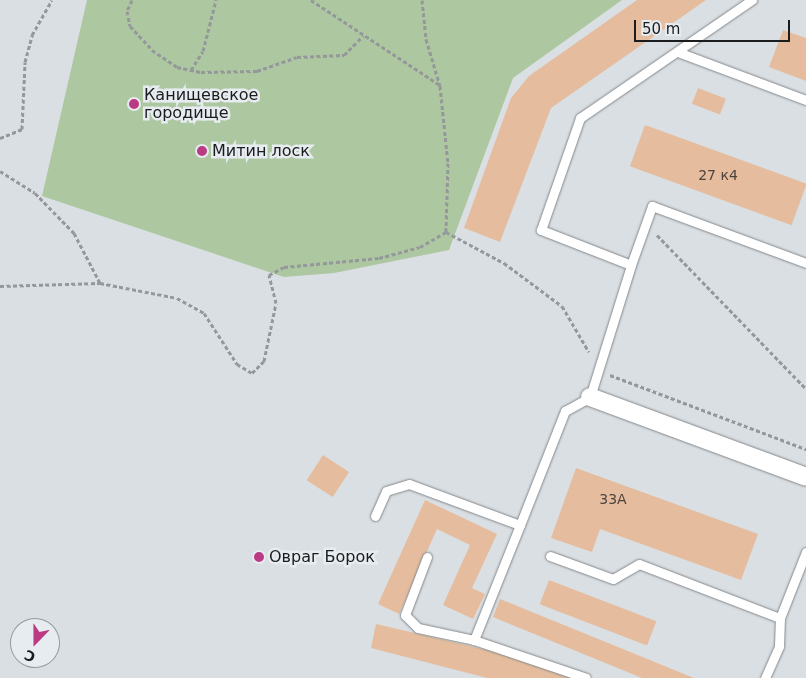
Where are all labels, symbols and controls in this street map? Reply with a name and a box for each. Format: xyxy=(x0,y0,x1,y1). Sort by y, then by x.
scale bar xyxy=(636,10,792,42)
text: 50 m xyxy=(642,20,680,38)
place label: Канищевское городище xyxy=(144,85,258,123)
marker: Канищевское городище xyxy=(128,98,140,110)
place label: Митин лоск xyxy=(212,141,310,161)
marker: Митин лоск xyxy=(196,145,208,157)
house number: 27 к4 xyxy=(698,167,738,183)
house number: 33А xyxy=(599,491,627,507)
place label: Овраг Борок xyxy=(269,547,375,567)
marker: Овраг Борок xyxy=(253,551,265,563)
north arrow xyxy=(10,618,60,668)
text: С xyxy=(22,647,38,665)

